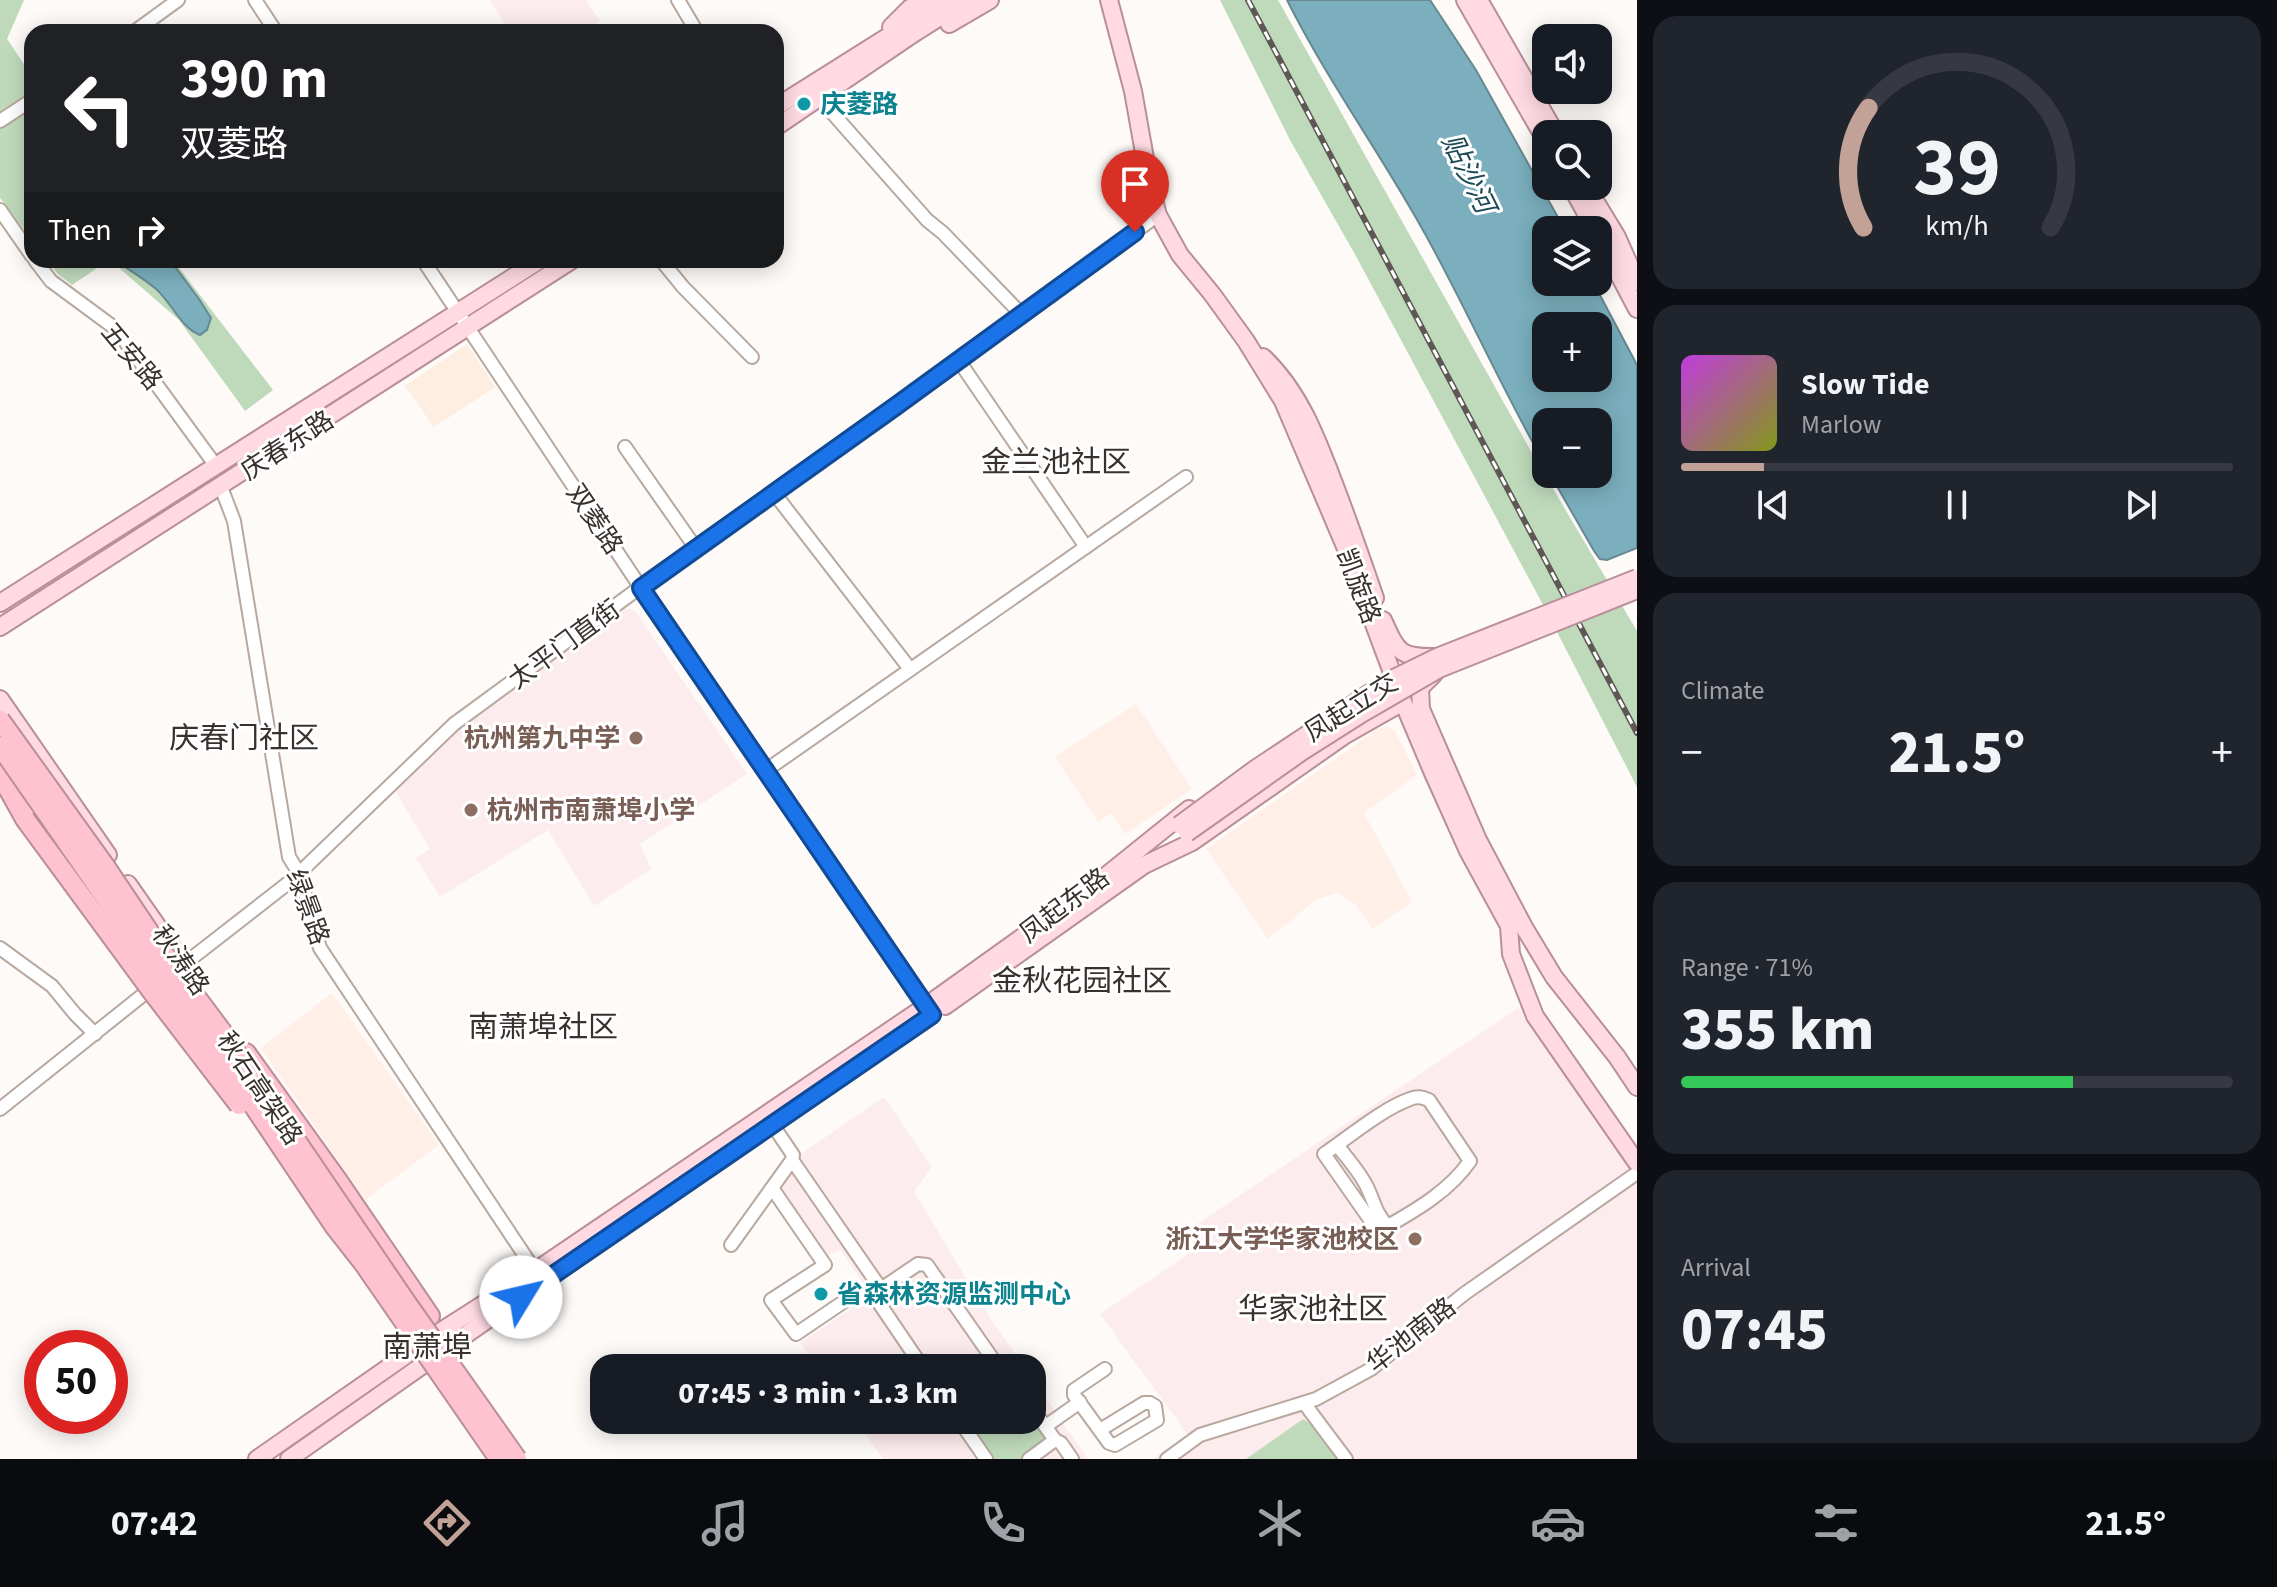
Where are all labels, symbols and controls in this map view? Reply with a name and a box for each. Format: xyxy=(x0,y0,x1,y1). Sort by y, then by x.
map controls xyxy=(1532,24,1612,488)
button: sound xyxy=(1532,24,1612,104)
text: 390 m xyxy=(180,40,328,119)
icon: left xyxy=(48,56,152,160)
place label: 庆菱路 xyxy=(820,86,898,123)
marker: 庆菱路 xyxy=(795,95,813,113)
text: 39 xyxy=(1913,109,2001,227)
text: 双菱路 xyxy=(180,119,288,170)
button: search xyxy=(1532,120,1612,200)
water label: 贴沙河 xyxy=(1432,127,1507,224)
pin xyxy=(1101,150,1169,232)
icon: arrive xyxy=(1113,162,1157,206)
text: km/h xyxy=(1925,206,1989,246)
icon: right xyxy=(128,208,172,252)
text: Then xyxy=(48,209,112,252)
button: layers xyxy=(1532,216,1612,296)
button: + xyxy=(1532,312,1612,392)
street label: 五安路 xyxy=(92,315,171,398)
text: Slow Tide xyxy=(1801,363,1930,406)
street label: 庆春东路 xyxy=(234,402,341,489)
text: Marlow xyxy=(1801,406,1881,443)
button: − xyxy=(1532,408,1612,488)
district label: 金兰池社区 xyxy=(981,441,1131,484)
street label: 双菱路 xyxy=(557,477,632,562)
icon: previous xyxy=(1751,483,1795,527)
icon: pause xyxy=(1935,483,1979,527)
icon: next xyxy=(2119,483,2163,527)
street label: 凯旋路 xyxy=(1327,543,1390,629)
street label: 太平门直街 xyxy=(501,591,628,698)
street label: 凤起立交 xyxy=(1297,664,1405,751)
text: Climate xyxy=(1681,672,1765,709)
text: 21.5° xyxy=(1889,711,2025,796)
district label: 庆春门社区 xyxy=(169,717,319,760)
place label: 杭州第九中学 xyxy=(464,720,620,757)
text: − xyxy=(1681,722,1703,785)
text: + xyxy=(2211,722,2233,785)
marker: 杭州第九中学 xyxy=(627,729,645,747)
place label: 杭州市南萧埠小学 xyxy=(487,792,695,829)
marker: 杭州市南萧埠小学 xyxy=(462,801,480,819)
street label: 凤起东路 xyxy=(1012,859,1117,951)
street label: 绿景路 xyxy=(277,864,338,950)
street label: 秋涛路 xyxy=(143,918,218,1003)
text: Range · 71% xyxy=(1681,949,1813,986)
district label: 金秋花园社区 xyxy=(992,960,1172,1003)
text: 355 km xyxy=(1681,988,1874,1073)
district label: 南萧埠社区 xyxy=(468,1006,618,1049)
street label: 秋石高架路 xyxy=(208,1024,311,1153)
place label: 浙江大学华家池校区 xyxy=(1165,1221,1399,1258)
marker: 浙江大学华家池校区 xyxy=(1406,1230,1424,1248)
text: Arrival xyxy=(1681,1249,1751,1286)
position arrow xyxy=(479,1255,563,1339)
place label: 省森林资源监测中心 xyxy=(837,1276,1071,1313)
marker: 省森林资源监测中心 xyxy=(812,1285,830,1303)
district label: 华家池社区 xyxy=(1238,1288,1388,1331)
text: 07:45 xyxy=(1681,1288,1828,1373)
street label: 华池南路 xyxy=(1359,1289,1464,1382)
district label: 南萧埠 xyxy=(382,1326,472,1369)
speed limit sign: 50 xyxy=(24,1330,128,1434)
text: 07:45 · 3 min · 1.3 km xyxy=(678,1372,958,1415)
icon: directions xyxy=(419,1495,475,1551)
icon: music xyxy=(697,1495,753,1551)
icon: phone xyxy=(975,1495,1031,1551)
icon: climate xyxy=(1252,1495,1308,1551)
icon: car xyxy=(1530,1495,1586,1551)
icon: filters xyxy=(1808,1495,1864,1551)
text: 07:42 xyxy=(111,1498,198,1549)
text: 21.5° xyxy=(2085,1498,2166,1549)

